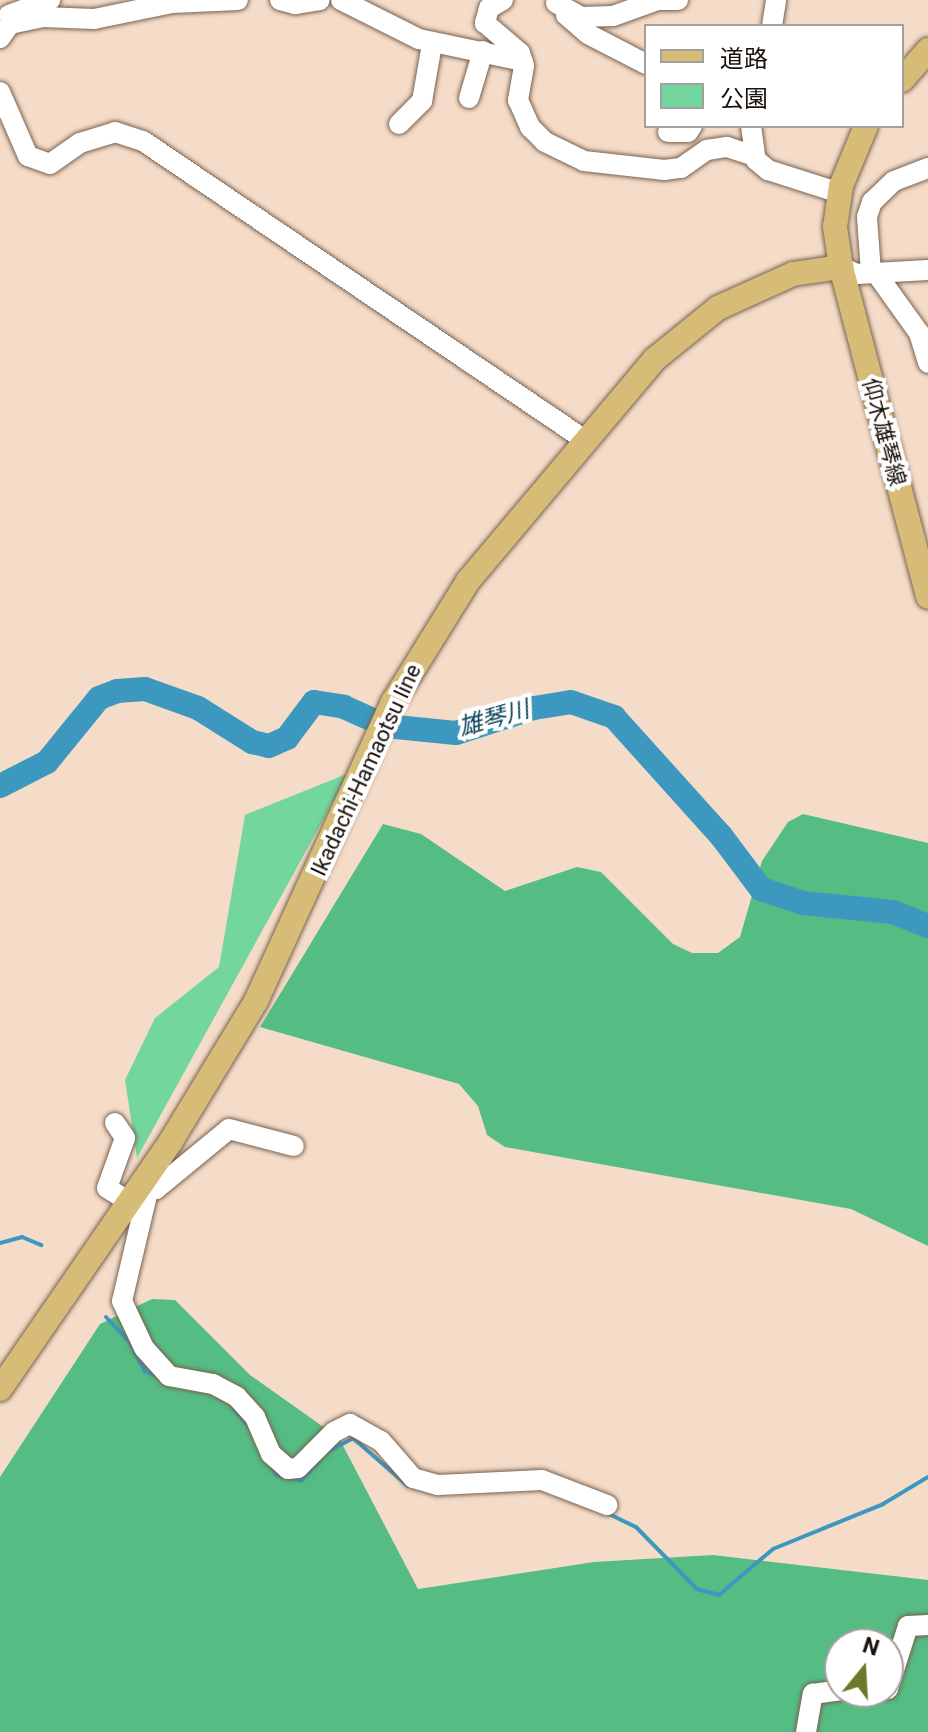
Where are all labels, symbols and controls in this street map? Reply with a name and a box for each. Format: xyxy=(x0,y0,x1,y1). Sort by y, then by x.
legend xyxy=(644,24,904,128)
text: 道路 xyxy=(720,45,768,73)
text: 公園 xyxy=(720,85,768,113)
street label: 仰木雄琴線 xyxy=(857,375,911,489)
street label: Ikadachi-Hamaotsu line xyxy=(305,660,427,880)
water label: 雄琴川 xyxy=(455,695,533,743)
north arrow xyxy=(824,1628,904,1708)
text: N xyxy=(860,1632,882,1661)

